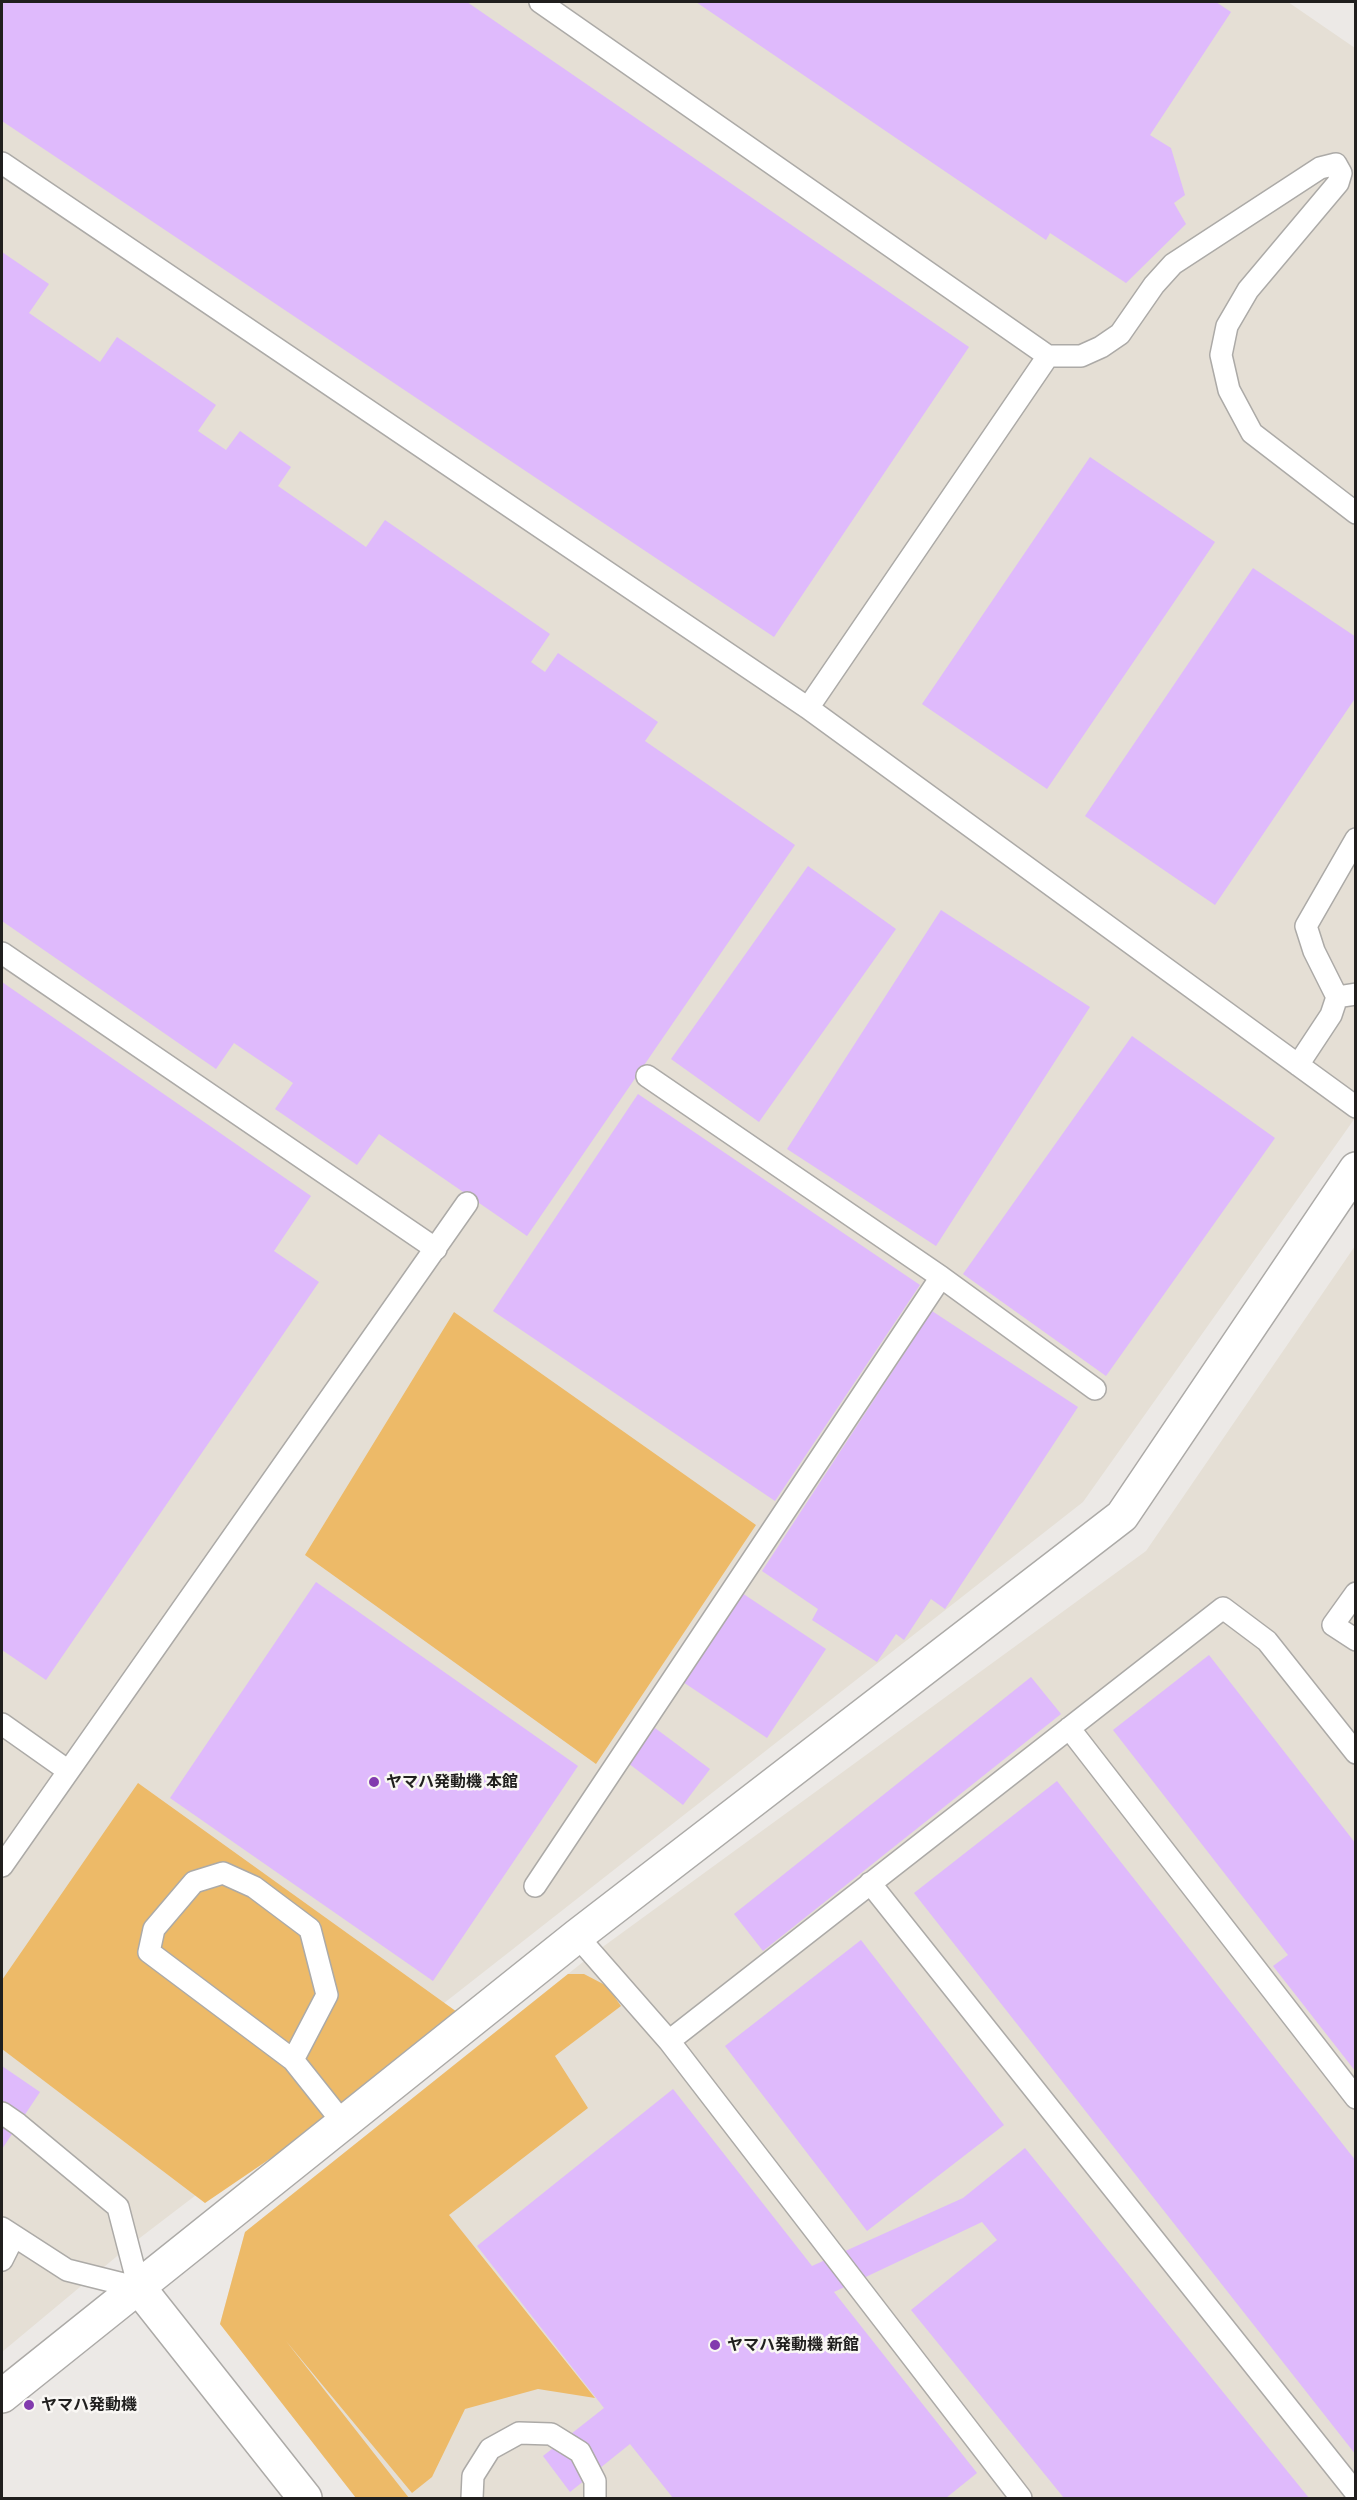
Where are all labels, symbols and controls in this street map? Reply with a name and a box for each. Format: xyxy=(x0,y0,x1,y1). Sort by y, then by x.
place label: ヤマハ発動機 本館 xyxy=(386,1772,518,1792)
marker: ヤマハ発動機 本館 xyxy=(367,1775,381,1789)
place label: ヤマハ発動機 新館 xyxy=(727,2335,859,2355)
marker: ヤマハ発動機 新館 xyxy=(708,2338,722,2352)
place label: ヤマハ発動機 xyxy=(41,2395,137,2415)
marker: ヤマハ発動機 xyxy=(22,2398,36,2412)

